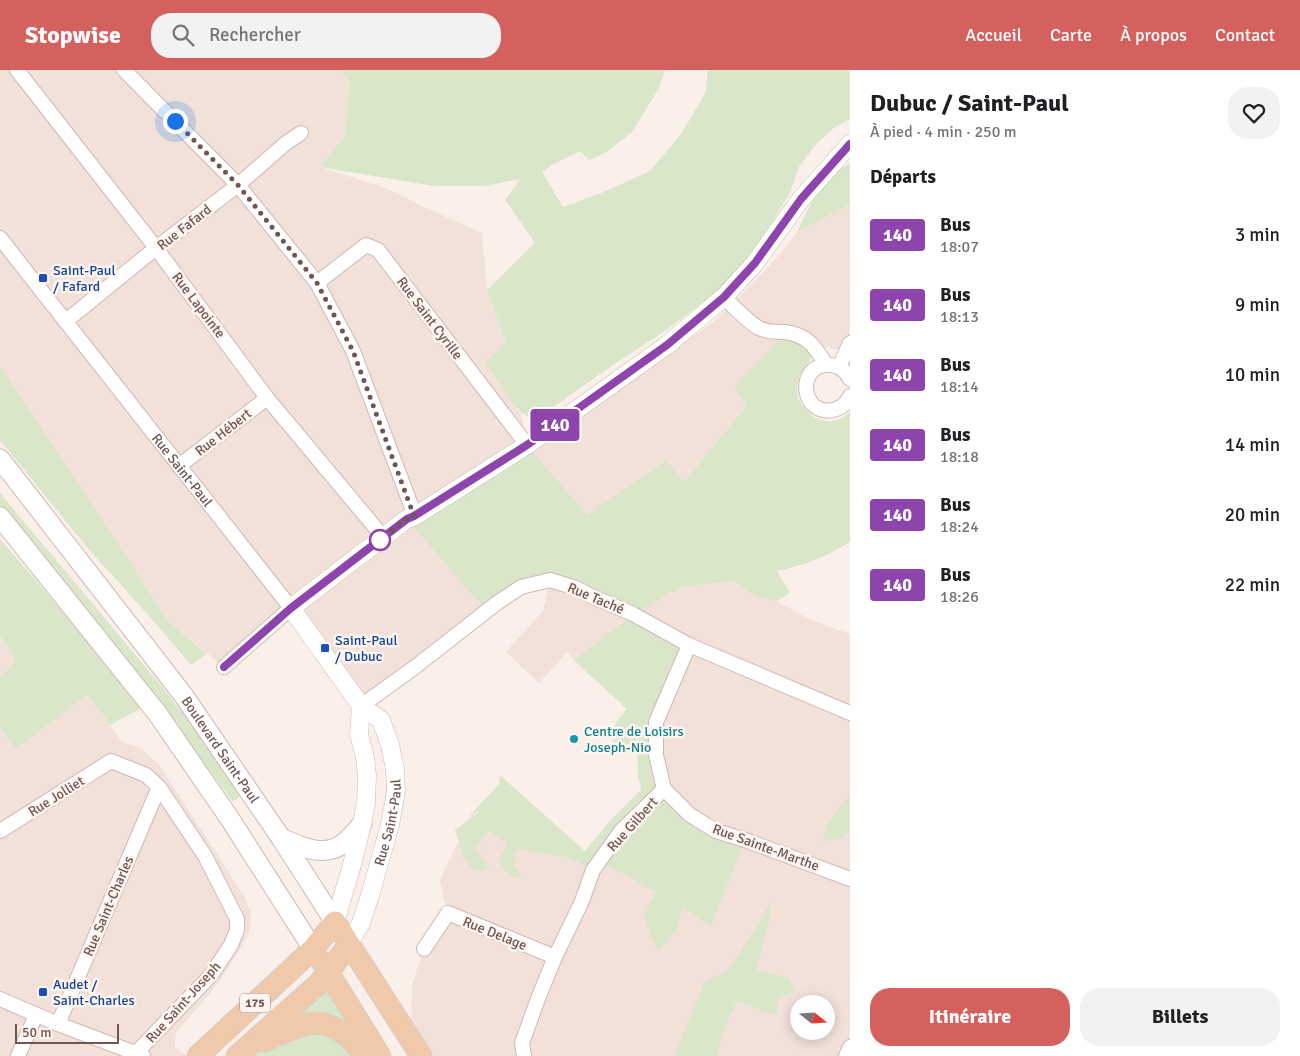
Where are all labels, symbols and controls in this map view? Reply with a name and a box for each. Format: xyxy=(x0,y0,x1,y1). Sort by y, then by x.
search box xyxy=(151,13,501,58)
text: Stopwise xyxy=(25,20,121,50)
icon: search xyxy=(169,21,197,49)
text: Rechercher xyxy=(209,23,301,47)
text: Accueil xyxy=(965,24,1022,46)
text: Carte xyxy=(1050,24,1092,46)
text: À propos xyxy=(1120,24,1187,46)
text: Contact xyxy=(1215,24,1275,46)
button: heart xyxy=(1228,87,1280,139)
text: Dubuc / Saint-Paul xyxy=(870,88,1069,118)
your location xyxy=(163,109,188,134)
text: À pied · 4 min · 250 m xyxy=(870,122,1017,142)
text: Départs xyxy=(870,165,936,189)
street label: Rue Fafard xyxy=(154,201,215,254)
text: Bus xyxy=(940,213,971,237)
text: 3 min xyxy=(1235,223,1280,247)
text: 140 xyxy=(883,224,912,246)
text: 18:07 xyxy=(940,237,979,257)
place label: Saint-Paul / Fafard xyxy=(53,262,116,295)
street label: Rue Lapointe xyxy=(168,269,229,342)
marker: Saint-Paul / Fafard xyxy=(37,272,49,284)
street label: Rue Saint Cyrille xyxy=(393,274,466,363)
text: Bus xyxy=(940,283,971,307)
text: 9 min xyxy=(1235,293,1280,317)
text: 140 xyxy=(883,294,912,316)
text: 18:13 xyxy=(940,307,979,327)
text: Bus xyxy=(940,353,971,377)
text: 10 min xyxy=(1225,363,1280,387)
text: 140 xyxy=(883,364,912,386)
text: 18:14 xyxy=(940,377,979,397)
street label: Rue Hébert xyxy=(192,405,255,460)
line badge: 140 xyxy=(526,409,584,441)
text: 140 xyxy=(540,414,570,436)
text: Bus xyxy=(940,423,971,447)
street label: Rue Saint-Paul xyxy=(148,430,216,510)
text: 14 min xyxy=(1225,433,1280,457)
text: 140 xyxy=(883,434,912,456)
text: 18:18 xyxy=(940,447,979,467)
text: Bus xyxy=(940,493,971,517)
text: 20 min xyxy=(1225,503,1280,527)
text: 140 xyxy=(883,504,912,526)
text: 18:24 xyxy=(940,517,979,537)
unlabelled marker xyxy=(369,529,391,551)
text: Bus xyxy=(940,563,971,587)
text: 22 min xyxy=(1225,573,1280,597)
text: 140 xyxy=(883,574,912,596)
street label: Rue Taché xyxy=(565,579,627,618)
text: 18:26 xyxy=(940,587,979,607)
place label: Saint-Paul / Dubuc xyxy=(335,632,398,665)
marker: Saint-Paul / Dubuc xyxy=(319,642,331,654)
street label: Boulevard Saint-Paul xyxy=(178,693,263,807)
place label: Centre de Loisirs Joseph-Nio xyxy=(584,723,684,756)
marker: Centre de Loisirs Joseph-Nio xyxy=(568,733,580,745)
street label: Rue Jolliet xyxy=(25,772,88,820)
street label: Rue Saint-Paul xyxy=(371,779,405,868)
street label: Rue Gilbert xyxy=(603,794,661,855)
street label: Rue Sainte-Marthe xyxy=(710,820,821,875)
street label: Rue Saint-Charles xyxy=(80,853,137,959)
street label: Rue Delage xyxy=(460,913,529,954)
street label: Rue Saint-Joseph xyxy=(142,958,224,1046)
place label: Audet / Saint-Charles xyxy=(53,976,135,1009)
marker: Audet / Saint-Charles xyxy=(37,986,49,998)
button: Itinéraire xyxy=(870,988,1070,1046)
button: Billets xyxy=(1080,988,1280,1046)
road number: 175 xyxy=(240,994,270,1012)
north arrow xyxy=(790,995,835,1040)
map controls xyxy=(790,995,835,1040)
scale bar xyxy=(15,1021,119,1044)
text: 50 m xyxy=(22,1024,51,1041)

